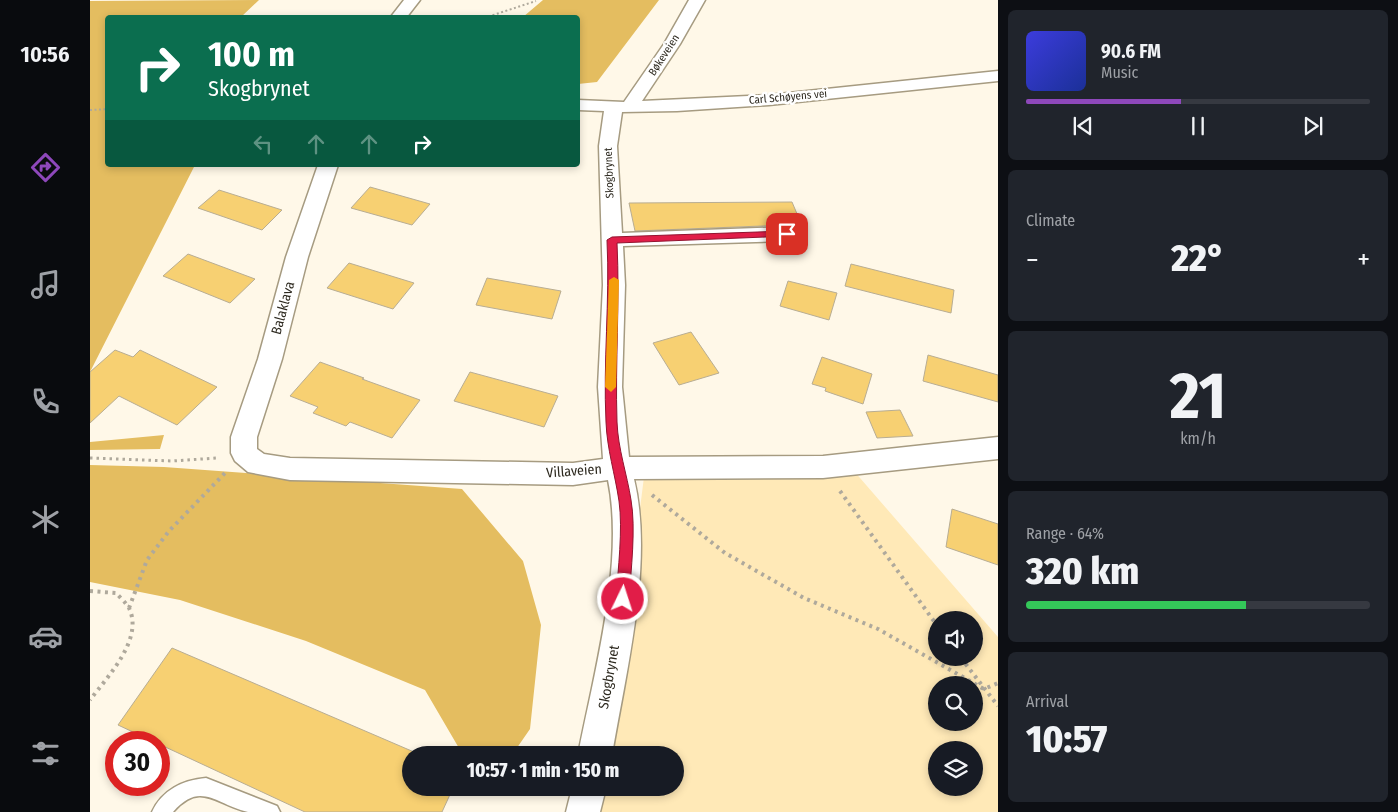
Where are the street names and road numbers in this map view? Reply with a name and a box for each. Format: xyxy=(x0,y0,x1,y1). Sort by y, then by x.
street label: Bøkeveien xyxy=(646,32,682,78)
street label: Carl Schøyens vei xyxy=(748,87,828,107)
street label: Skogbrynet xyxy=(602,147,616,199)
street label: Balaklava xyxy=(268,279,298,337)
street label: Villaveien xyxy=(546,461,602,481)
street label: Skogbrynet xyxy=(595,643,623,710)

